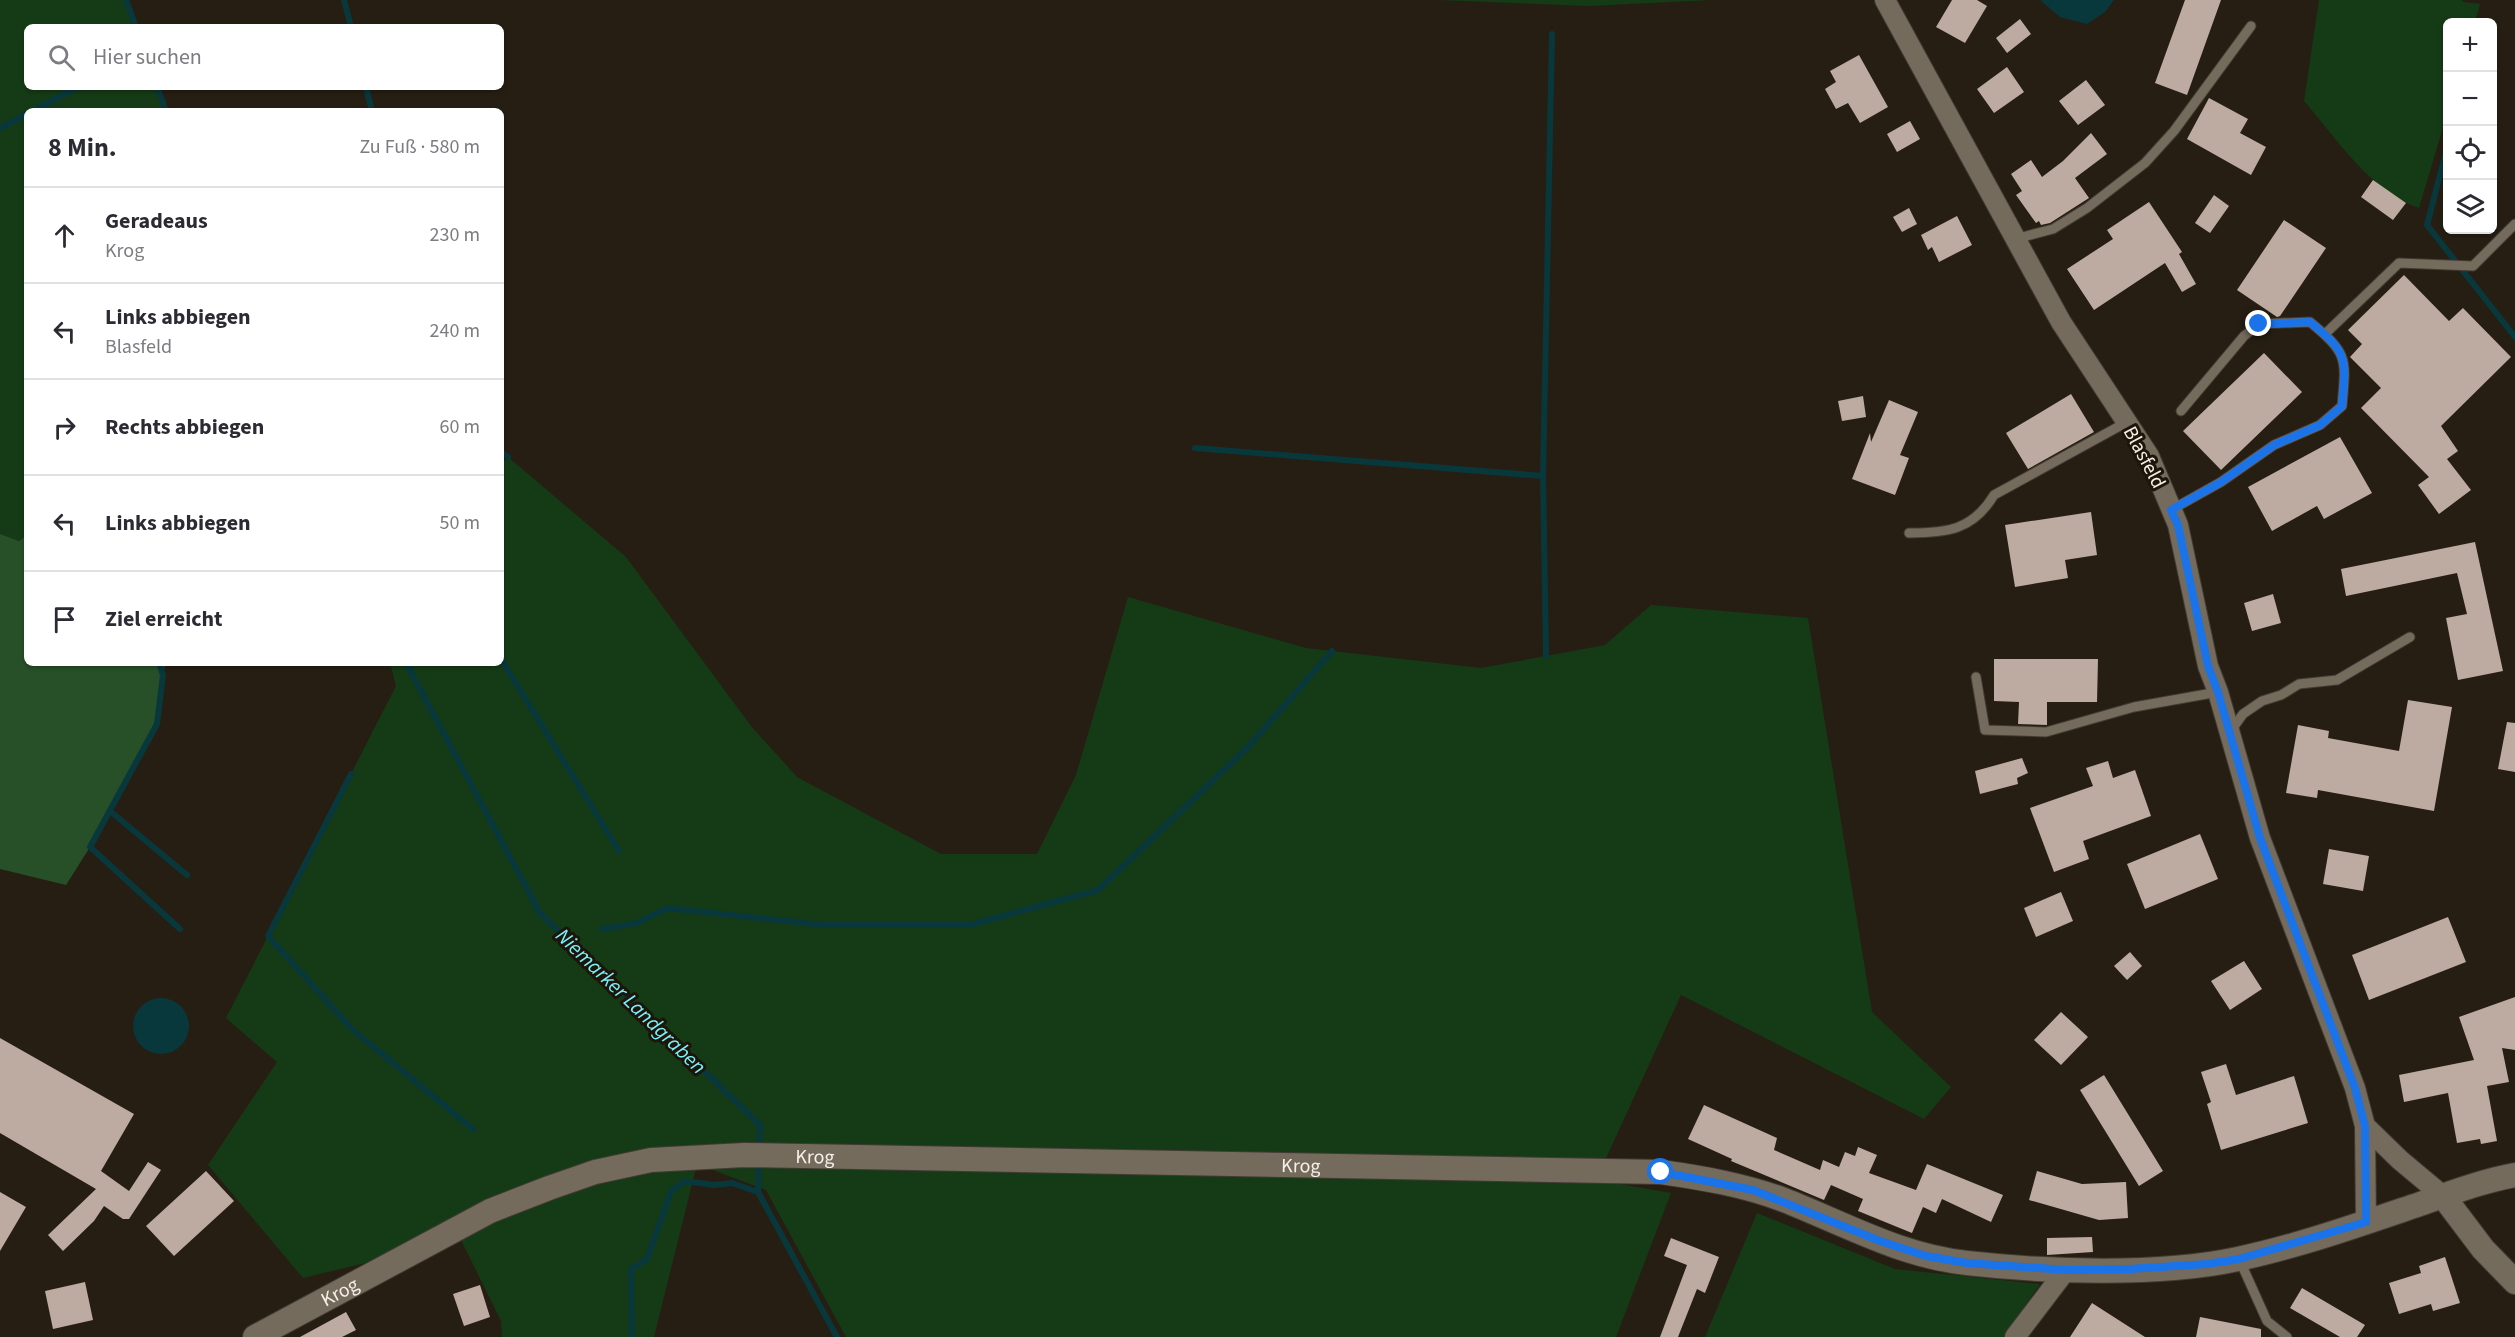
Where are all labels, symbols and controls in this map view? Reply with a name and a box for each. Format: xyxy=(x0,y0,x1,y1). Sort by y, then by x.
map controls xyxy=(2443,18,2497,234)
button: + xyxy=(2443,18,2497,72)
search box xyxy=(24,24,504,90)
icon: search xyxy=(45,41,78,74)
text: Hier suchen xyxy=(93,41,202,73)
button: − xyxy=(2443,72,2497,126)
button: locate xyxy=(2443,126,2497,180)
text: 8 Min. xyxy=(48,129,117,166)
text: Zu Fuß · 580 m xyxy=(359,133,480,161)
button: layers xyxy=(2443,180,2497,234)
text: Geradeaus xyxy=(105,205,208,237)
icon: ahead xyxy=(48,219,81,252)
text: 230 m xyxy=(430,221,480,249)
text: Krog xyxy=(105,237,144,265)
text: Links abbiegen xyxy=(105,301,251,333)
route end xyxy=(2245,310,2271,336)
icon: left xyxy=(48,315,81,348)
text: 240 m xyxy=(430,317,480,345)
text: Blasfeld xyxy=(105,333,172,361)
icon: right xyxy=(48,411,81,444)
text: Rechts abbiegen xyxy=(105,411,264,443)
text: 60 m xyxy=(440,413,480,441)
street label: Blasfeld xyxy=(2116,421,2172,494)
icon: left xyxy=(48,507,81,540)
text: Links abbiegen xyxy=(105,507,251,539)
text: 50 m xyxy=(440,509,480,537)
icon: arrive xyxy=(48,603,81,636)
text: Ziel erreicht xyxy=(105,603,223,635)
water label: Niemarker Landgraben xyxy=(549,921,713,1081)
street label: Krog xyxy=(795,1143,835,1172)
street label: Krog xyxy=(1281,1152,1321,1181)
route start xyxy=(1647,1158,1673,1184)
street label: Krog xyxy=(316,1271,364,1314)

